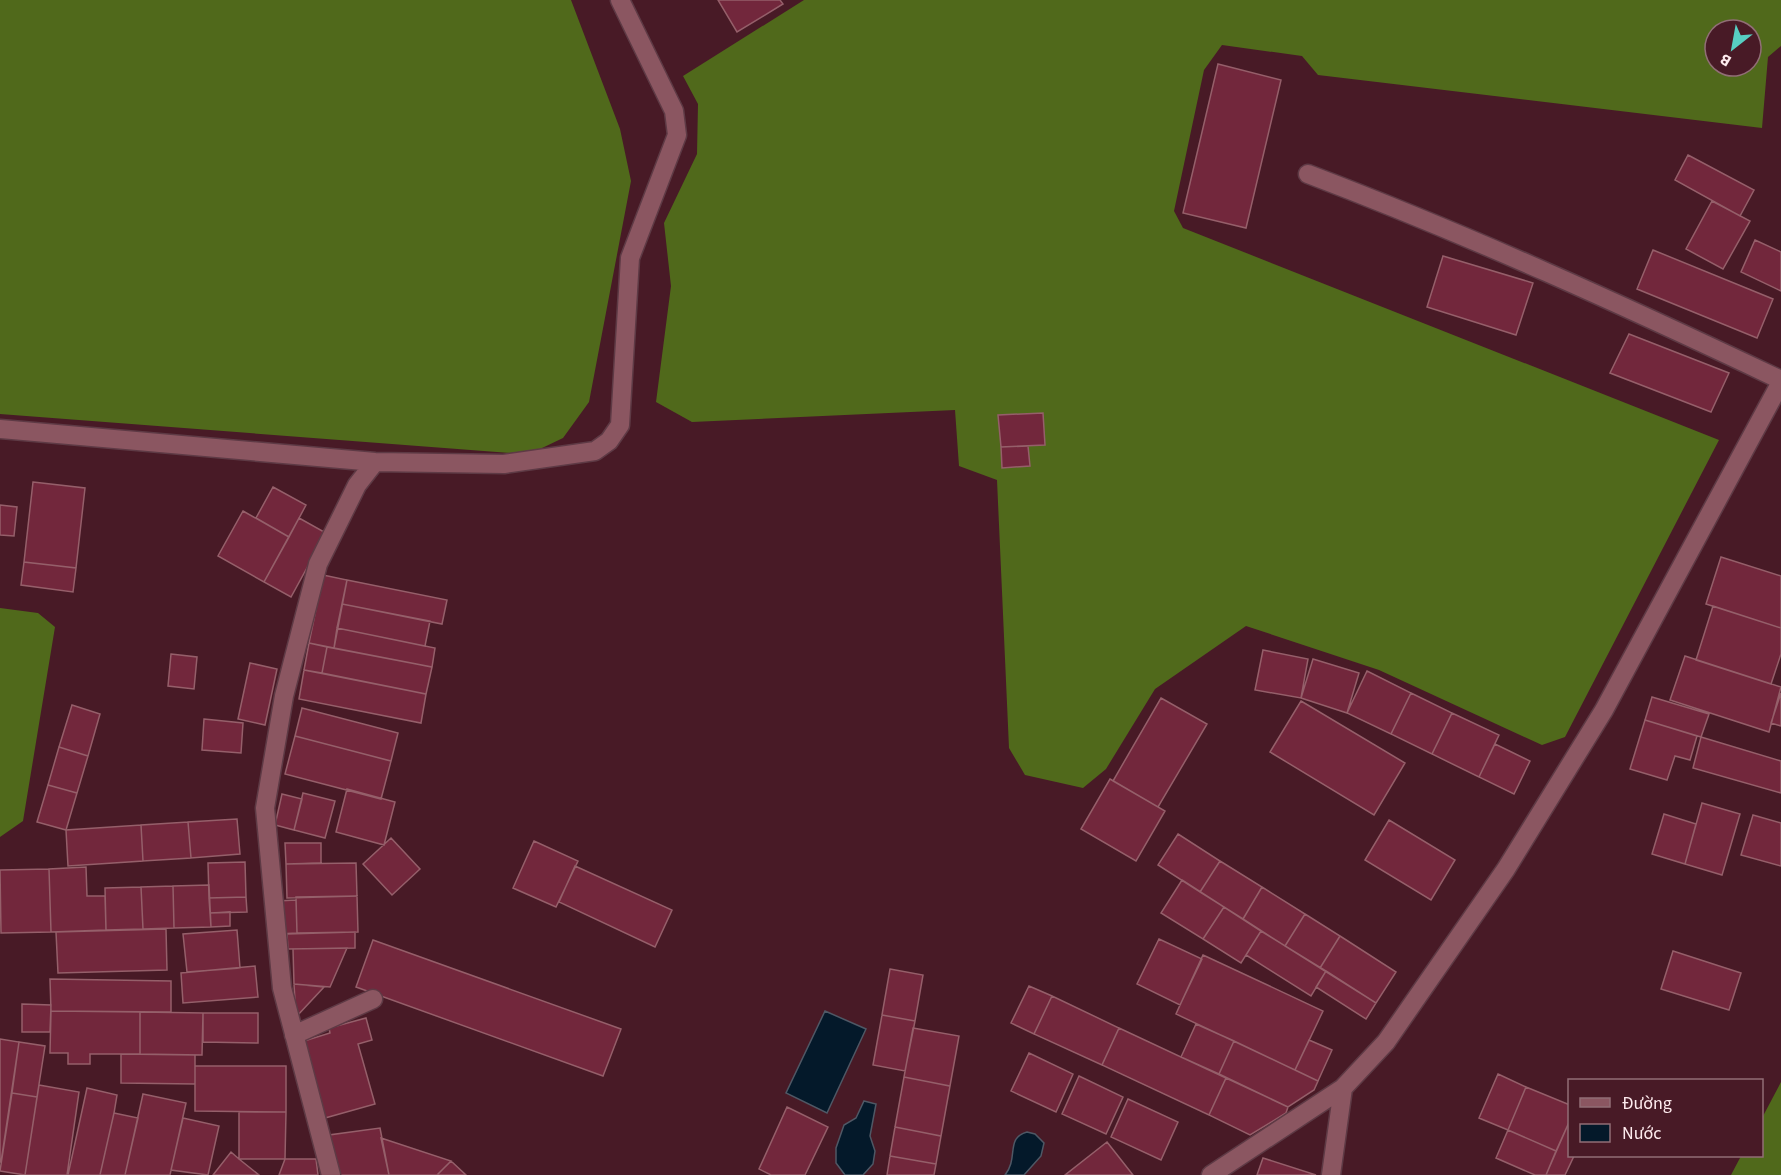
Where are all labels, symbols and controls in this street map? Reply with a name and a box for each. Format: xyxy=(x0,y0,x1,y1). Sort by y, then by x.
north arrow xyxy=(1703,18,1763,78)
text: B xyxy=(1716,48,1736,72)
legend xyxy=(1568,1079,1763,1157)
text: Đường xyxy=(1622,1091,1672,1116)
text: Nước xyxy=(1622,1121,1661,1146)

